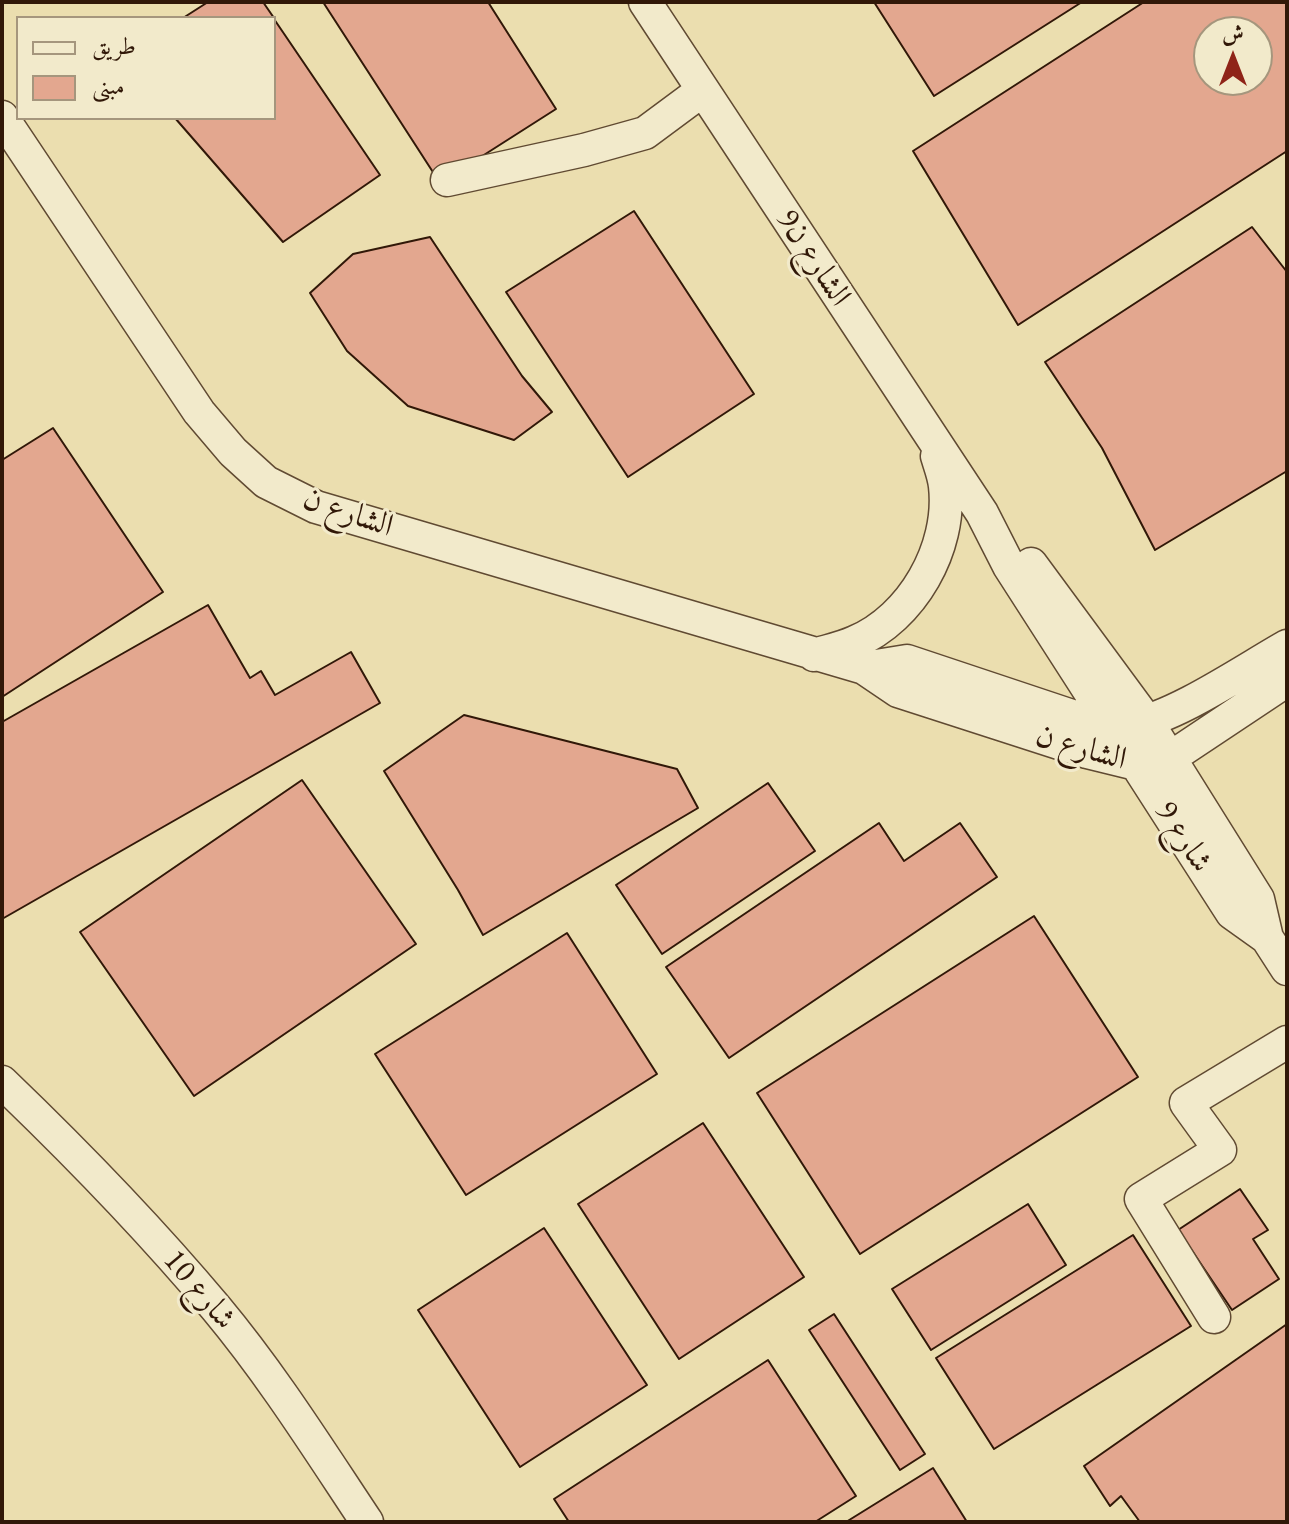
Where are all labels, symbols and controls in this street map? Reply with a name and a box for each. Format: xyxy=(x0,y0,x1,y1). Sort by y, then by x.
legend xyxy=(16,16,276,120)
north arrow xyxy=(1193,16,1273,96)
text: ش xyxy=(1222,19,1244,48)
text: طريق xyxy=(92,30,136,61)
text: مبنى xyxy=(92,70,125,101)
street label: الشارع ن9 xyxy=(767,202,859,314)
street label: الشارع ن xyxy=(298,480,398,546)
street label: الشارع ن xyxy=(1031,717,1131,779)
street label: شارع 9 xyxy=(1146,794,1220,880)
street label: شارع 10 xyxy=(155,1242,243,1338)

